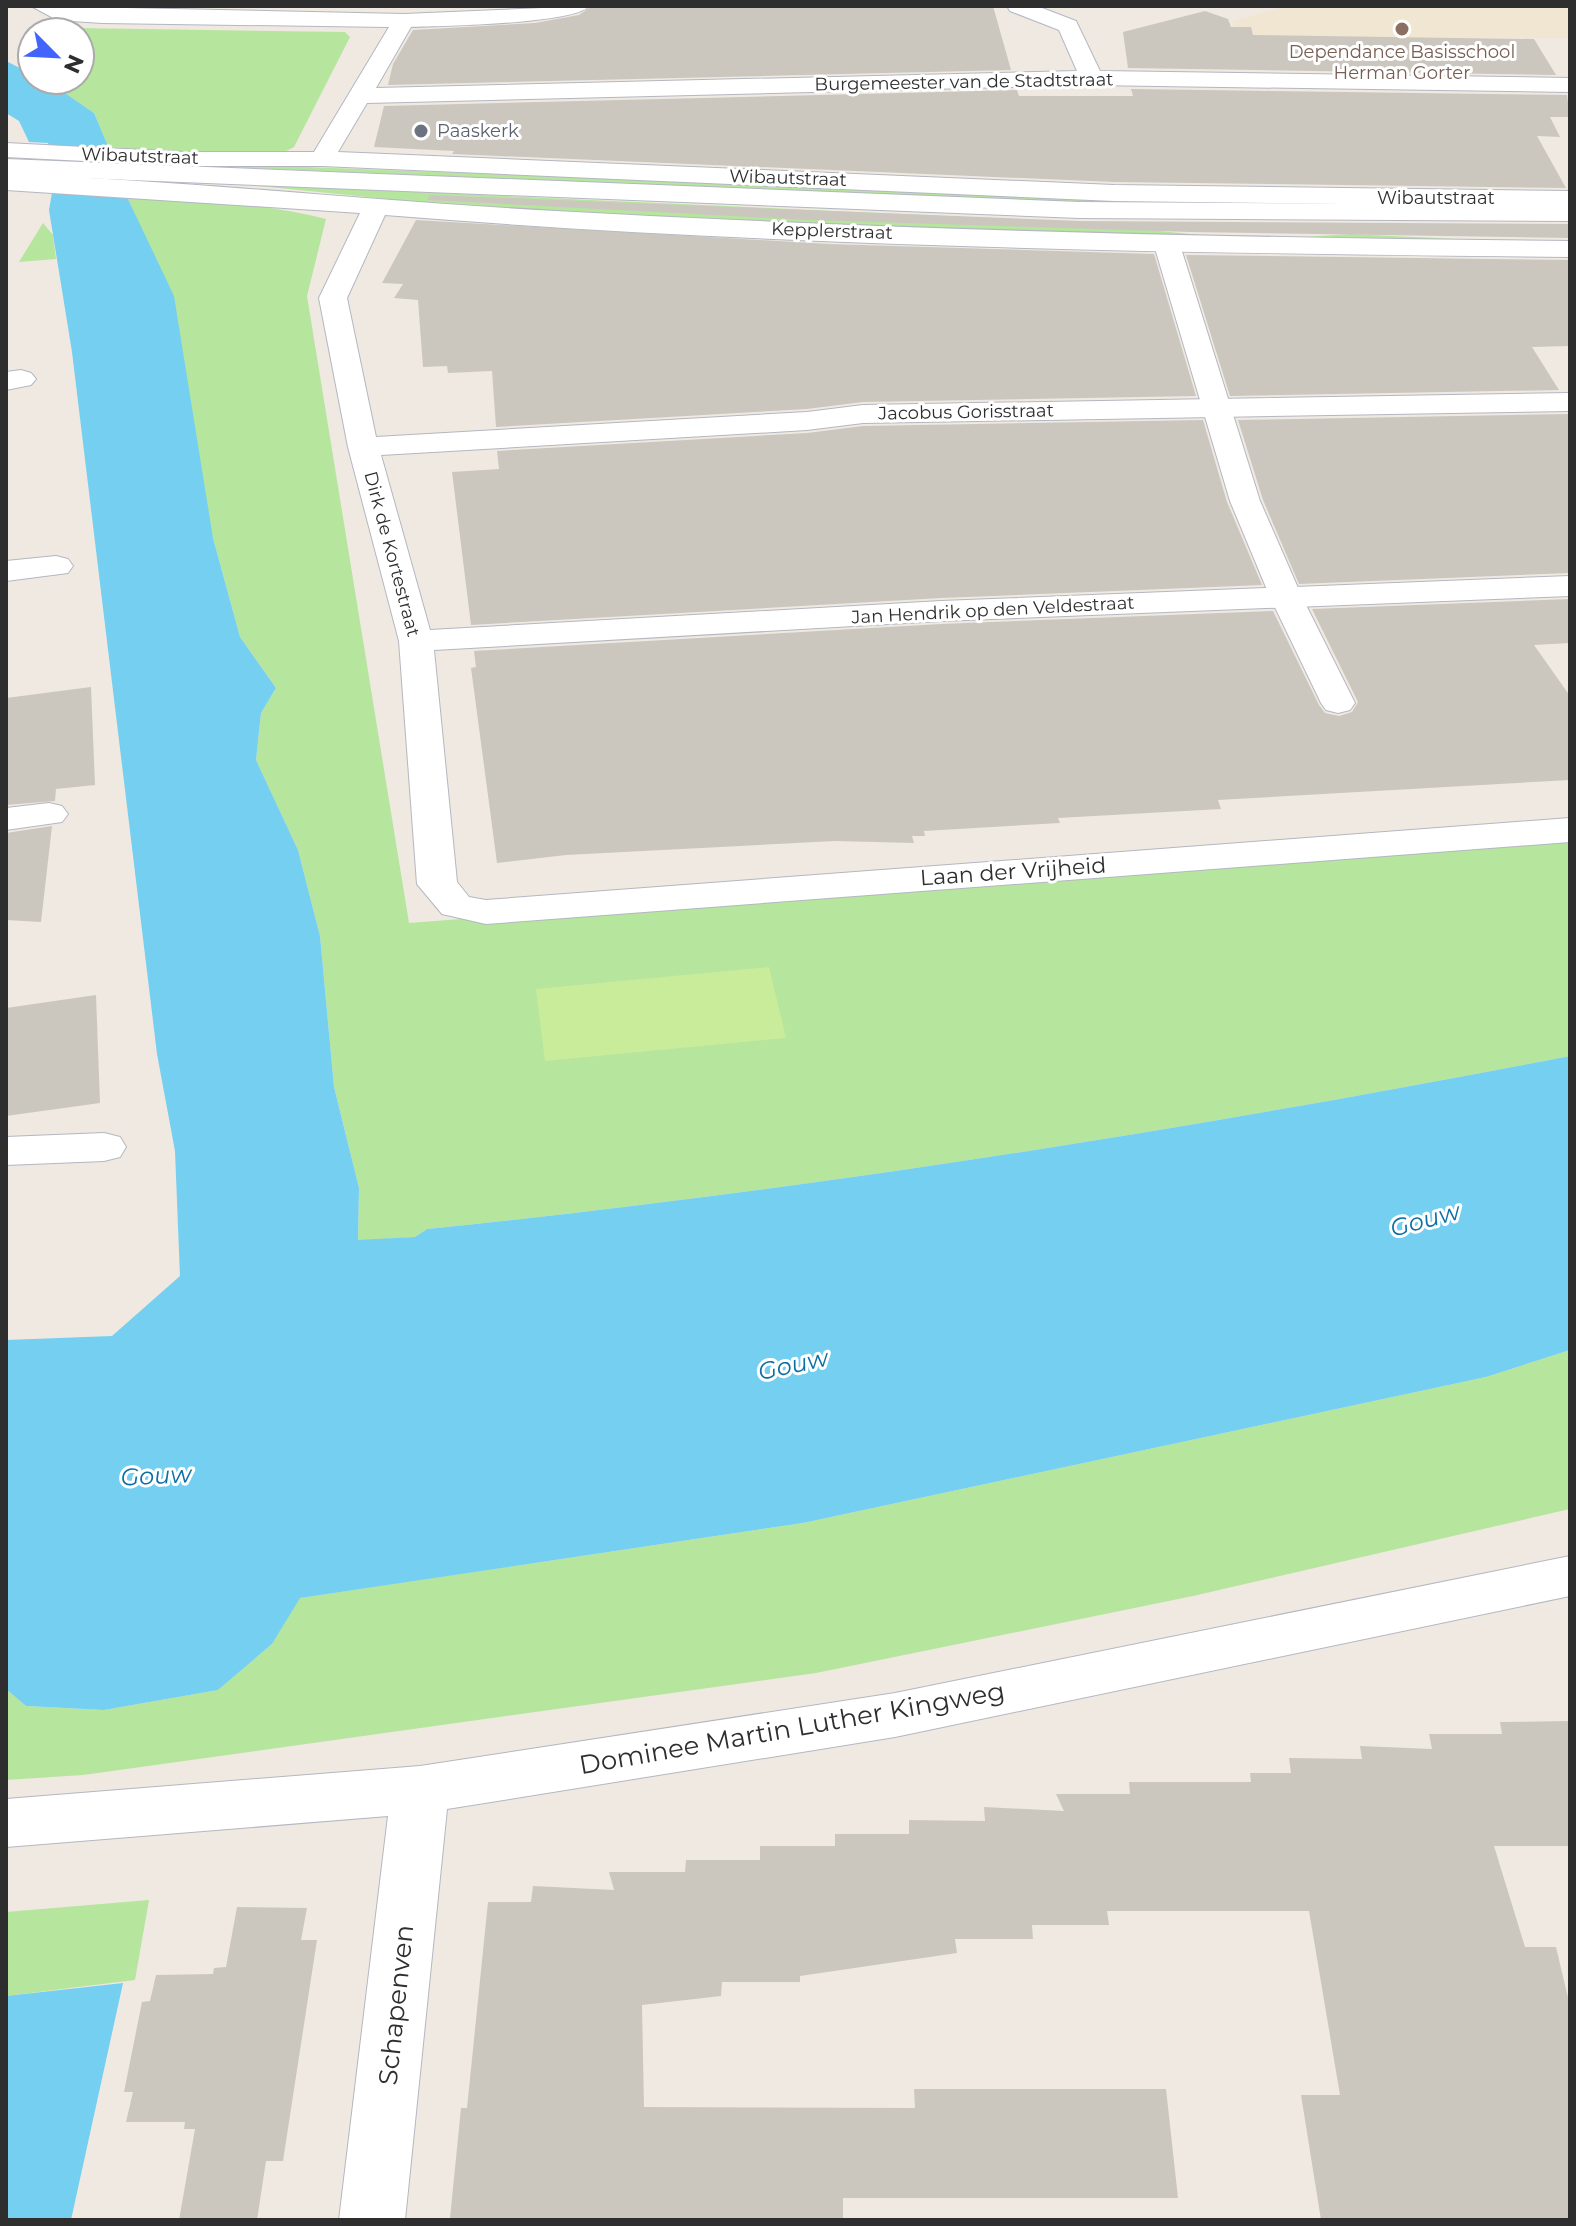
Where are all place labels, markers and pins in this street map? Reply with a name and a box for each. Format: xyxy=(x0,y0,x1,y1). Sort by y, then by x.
marker: Dependance Basisschool Herman Gorter xyxy=(1393,20,1411,38)
place label: Dependance Basisschool Herman Gorter xyxy=(1289,41,1515,84)
place label: Paaskerk xyxy=(437,120,519,142)
marker: Paaskerk xyxy=(412,122,430,140)

